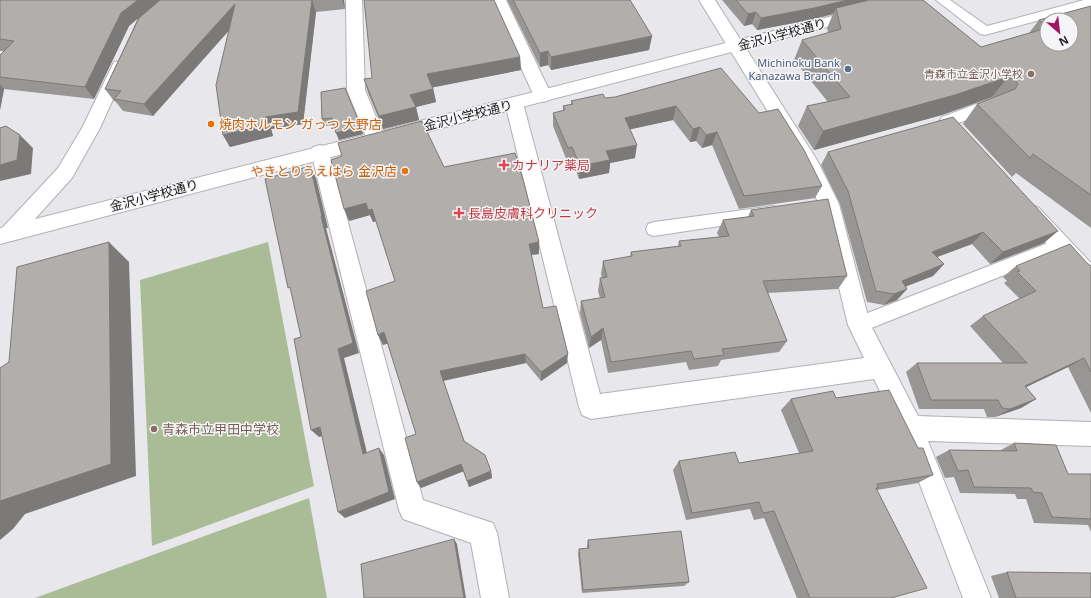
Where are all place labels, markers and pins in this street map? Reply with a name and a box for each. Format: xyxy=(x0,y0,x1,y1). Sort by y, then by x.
place label: Michinoku Bank Kanazawa Branch xyxy=(749,55,840,83)
marker: Michinoku Bank Kanazawa Branch xyxy=(843,64,853,74)
place label: 青森市立金沢小学校 xyxy=(924,66,1023,81)
marker: 青森市立金沢小学校 xyxy=(1026,69,1036,79)
place label: 焼肉ホルモン ガっつ 大野店 xyxy=(219,115,382,133)
marker: 焼肉ホルモン ガっつ 大野店 xyxy=(206,119,216,129)
place label: カナリア薬局 xyxy=(512,156,590,174)
marker: カナリア薬局 xyxy=(499,160,509,170)
place label: やきとりうえはら 金沢店 xyxy=(251,162,397,180)
marker: やきとりうえはら 金沢店 xyxy=(400,166,410,176)
place label: 長島皮膚科クリニック xyxy=(468,204,598,222)
marker: 長島皮膚科クリニック xyxy=(453,207,465,219)
place label: 青森市立甲田中学校 xyxy=(162,420,279,438)
marker: 青森市立甲田中学校 xyxy=(149,424,159,434)

